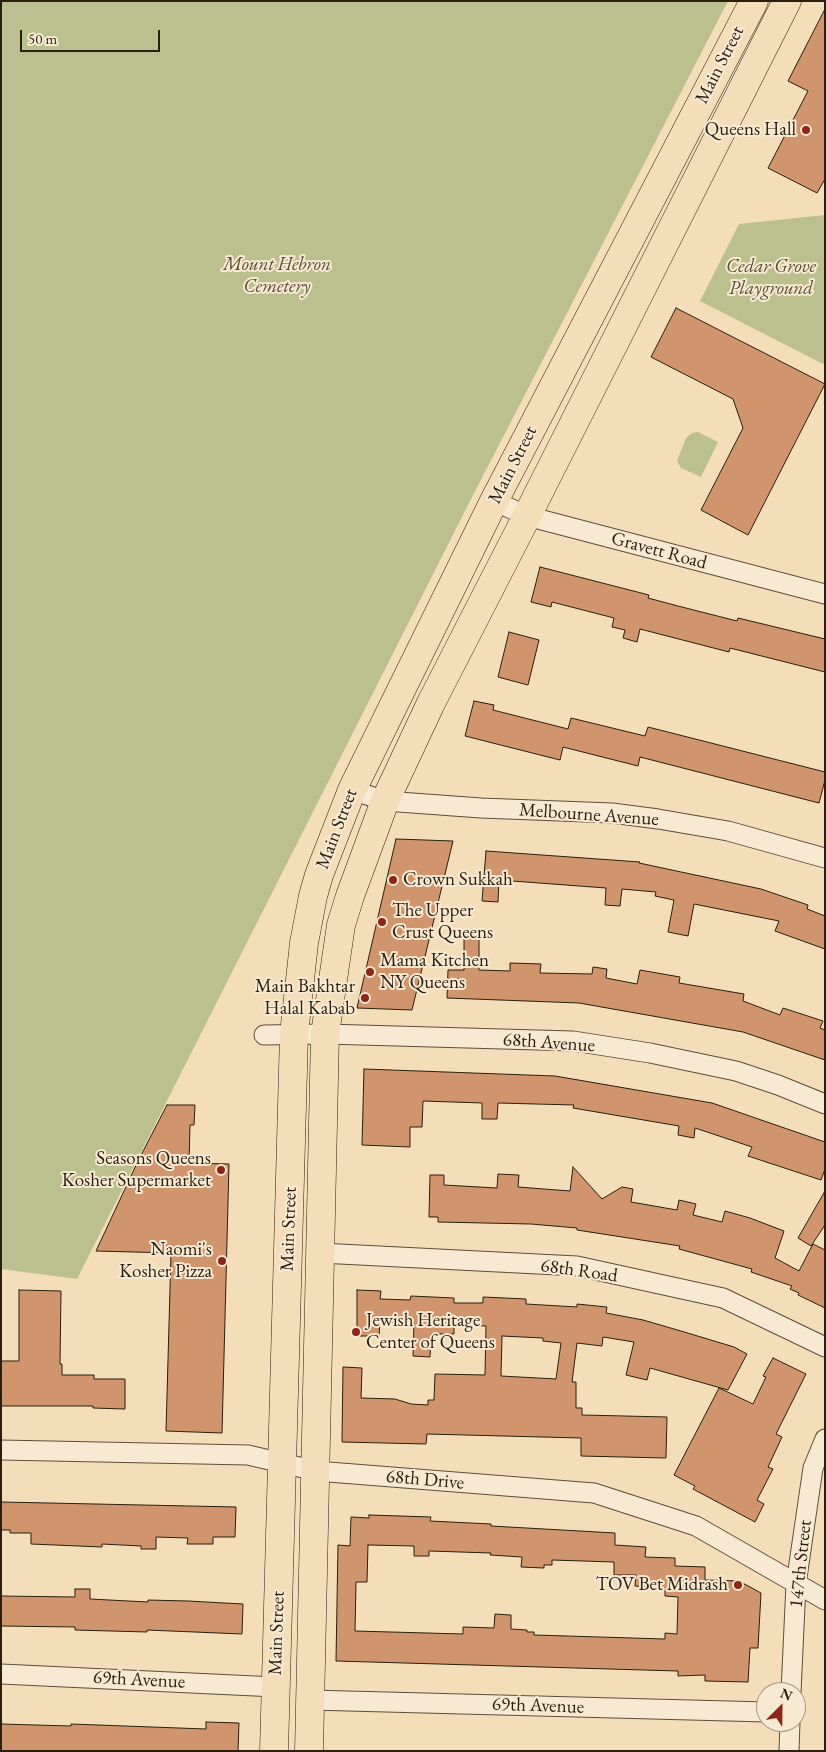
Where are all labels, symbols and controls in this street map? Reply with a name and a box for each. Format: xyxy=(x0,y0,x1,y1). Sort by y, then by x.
scale bar xyxy=(22,20,162,52)
street label: Main Street xyxy=(691,22,749,108)
text: 50 m xyxy=(28,29,57,48)
place label: Queens Hall xyxy=(705,119,796,141)
marker: Queens Hall xyxy=(800,124,812,136)
park label: Mount Hebron Cemetery xyxy=(223,254,331,298)
park label: Cedar Grove Playground xyxy=(726,256,816,300)
street label: Main Street xyxy=(484,422,542,508)
street label: Gravett Road xyxy=(609,527,709,575)
street label: Main Street xyxy=(311,785,363,873)
street label: Melbourne Avenue xyxy=(518,799,660,831)
place label: Crown Sukkah xyxy=(403,869,513,891)
marker: Crown Sukkah xyxy=(387,874,399,886)
place label: The Upper Crust Queens xyxy=(392,900,493,944)
marker: The Upper Crust Queens xyxy=(376,916,388,928)
place label: Mama Kitchen NY Queens xyxy=(380,950,489,994)
marker: Mama Kitchen NY Queens xyxy=(364,966,376,978)
place label: Main Bakhtar Halal Kabab xyxy=(255,976,355,1020)
marker: Main Bakhtar Halal Kabab xyxy=(359,992,371,1004)
street label: 68th Avenue xyxy=(502,1028,596,1058)
place label: Seasons Queens Kosher Supermarket xyxy=(62,1148,211,1192)
marker: Seasons Queens Kosher Supermarket xyxy=(215,1164,227,1176)
street label: Main Street xyxy=(276,1186,302,1272)
place label: Naomi's Kosher Pizza xyxy=(119,1239,212,1283)
street label: 68th Road xyxy=(539,1254,619,1288)
marker: Naomi's Kosher Pizza xyxy=(216,1255,228,1267)
place label: Jewish Heritage Center of Queens xyxy=(366,1310,495,1354)
marker: Jewish Heritage Center of Queens xyxy=(350,1326,362,1338)
street label: 68th Drive xyxy=(385,1465,465,1495)
street label: 147th Street xyxy=(785,1519,817,1609)
place label: TOV Bet Midrash xyxy=(596,1574,728,1596)
marker: TOV Bet Midrash xyxy=(732,1579,744,1591)
street label: Main Street xyxy=(264,1590,290,1676)
street label: 69th Avenue xyxy=(92,1666,186,1694)
north arrow xyxy=(756,1682,806,1732)
text: N xyxy=(778,1684,795,1705)
street label: 69th Avenue xyxy=(491,1693,585,1719)

